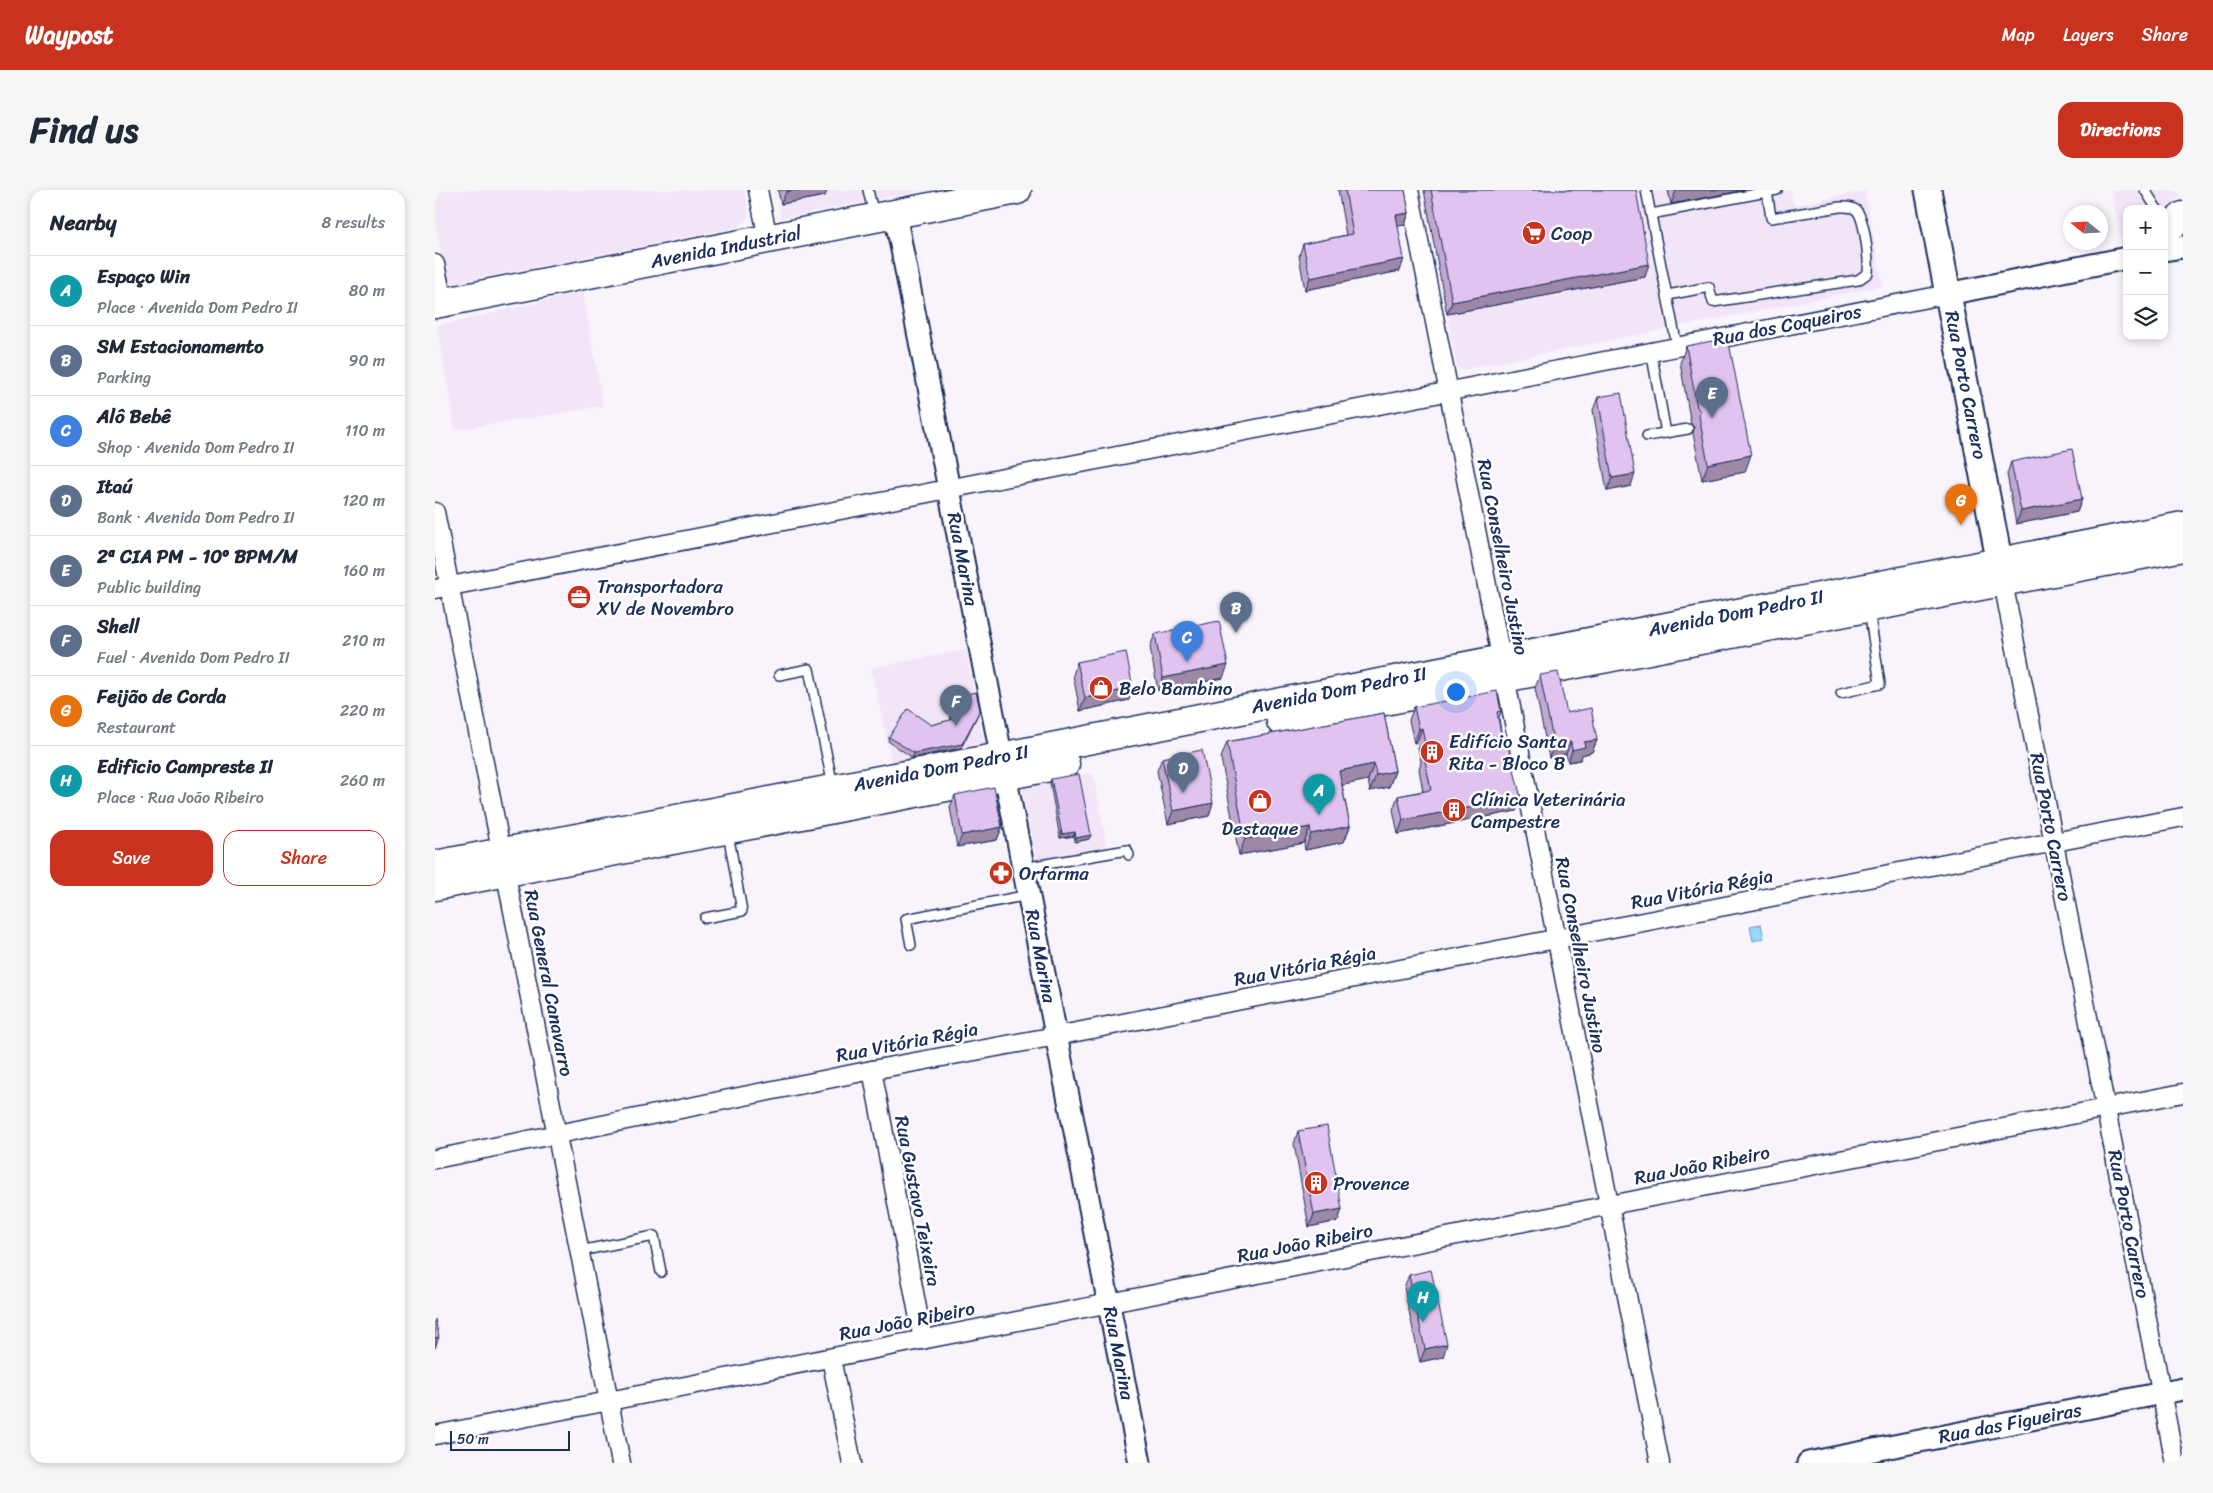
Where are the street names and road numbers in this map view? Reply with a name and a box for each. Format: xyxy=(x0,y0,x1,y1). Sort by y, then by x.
street label: Avenida Industrial xyxy=(647,216,805,278)
street label: Rua dos Coqueiros xyxy=(1710,294,1864,356)
street label: Rua Porto Carrero xyxy=(1935,308,1997,462)
street label: Rua Conselheiro Justino xyxy=(1468,456,1538,658)
street label: Rua Marina xyxy=(938,509,988,609)
street label: Avenida Dom Pedro II xyxy=(1644,580,1827,646)
street label: Avenida Dom Pedro II xyxy=(1247,657,1430,723)
street label: Avenida Dom Pedro II xyxy=(849,735,1032,801)
street label: Rua Porto Carrero xyxy=(2020,750,2082,904)
street label: Rua Conselheiro Justino xyxy=(1546,854,1616,1056)
street label: Rua Vitória Régia xyxy=(1628,859,1776,919)
street label: Rua General Canavarro xyxy=(515,887,583,1079)
street label: Rua Marina xyxy=(1016,906,1066,1006)
street label: Rua Vitória Régia xyxy=(1231,936,1379,996)
street label: Rua Vitória Régia xyxy=(833,1012,981,1072)
street label: Rua Gustavo Teixeira xyxy=(885,1113,951,1290)
street label: Rua João Ribeiro xyxy=(1631,1136,1773,1194)
street label: Rua Porto Carrero xyxy=(2098,1147,2160,1301)
street label: Rua João Ribeiro xyxy=(1234,1214,1376,1272)
street label: Rua João Ribeiro xyxy=(836,1292,978,1350)
street label: Rua Marina xyxy=(1094,1303,1144,1403)
street label: Rua das Figueiras xyxy=(1936,1393,2085,1453)

